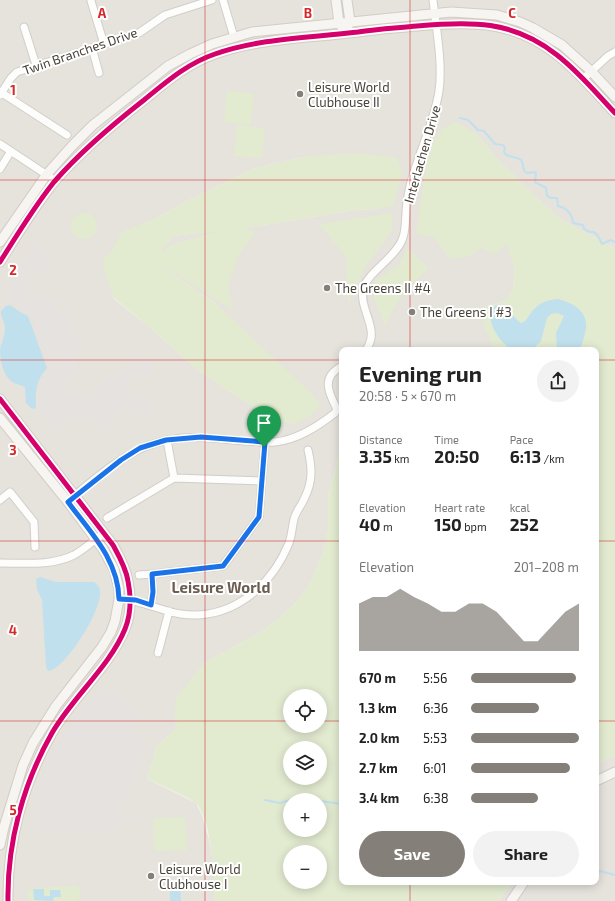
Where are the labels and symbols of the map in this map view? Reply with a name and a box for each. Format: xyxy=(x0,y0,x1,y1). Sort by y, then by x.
text: A xyxy=(98,5,107,21)
text: B xyxy=(304,5,312,21)
text: C xyxy=(508,5,516,21)
street label: Twin Branches Drive xyxy=(21,24,139,78)
place label: Leisure World Clubhouse II xyxy=(308,79,390,110)
text: 1 xyxy=(10,82,16,98)
marker: Leisure World Clubhouse II xyxy=(295,89,305,99)
street label: Interlachen Drive xyxy=(400,103,444,205)
text: 2 xyxy=(9,262,17,278)
place label: The Greens II #4 xyxy=(335,280,431,296)
marker: The Greens II #4 xyxy=(322,283,332,293)
place label: The Greens I #3 xyxy=(420,304,512,320)
marker: The Greens I #3 xyxy=(407,307,417,317)
pin xyxy=(247,406,281,447)
text: 3 xyxy=(9,442,17,458)
district label: Leisure World xyxy=(172,578,270,596)
text: 4 xyxy=(9,622,17,638)
text: 5 xyxy=(9,802,17,818)
place label: Leisure World Clubhouse I xyxy=(159,861,241,892)
marker: Leisure World Clubhouse I xyxy=(146,871,156,881)

